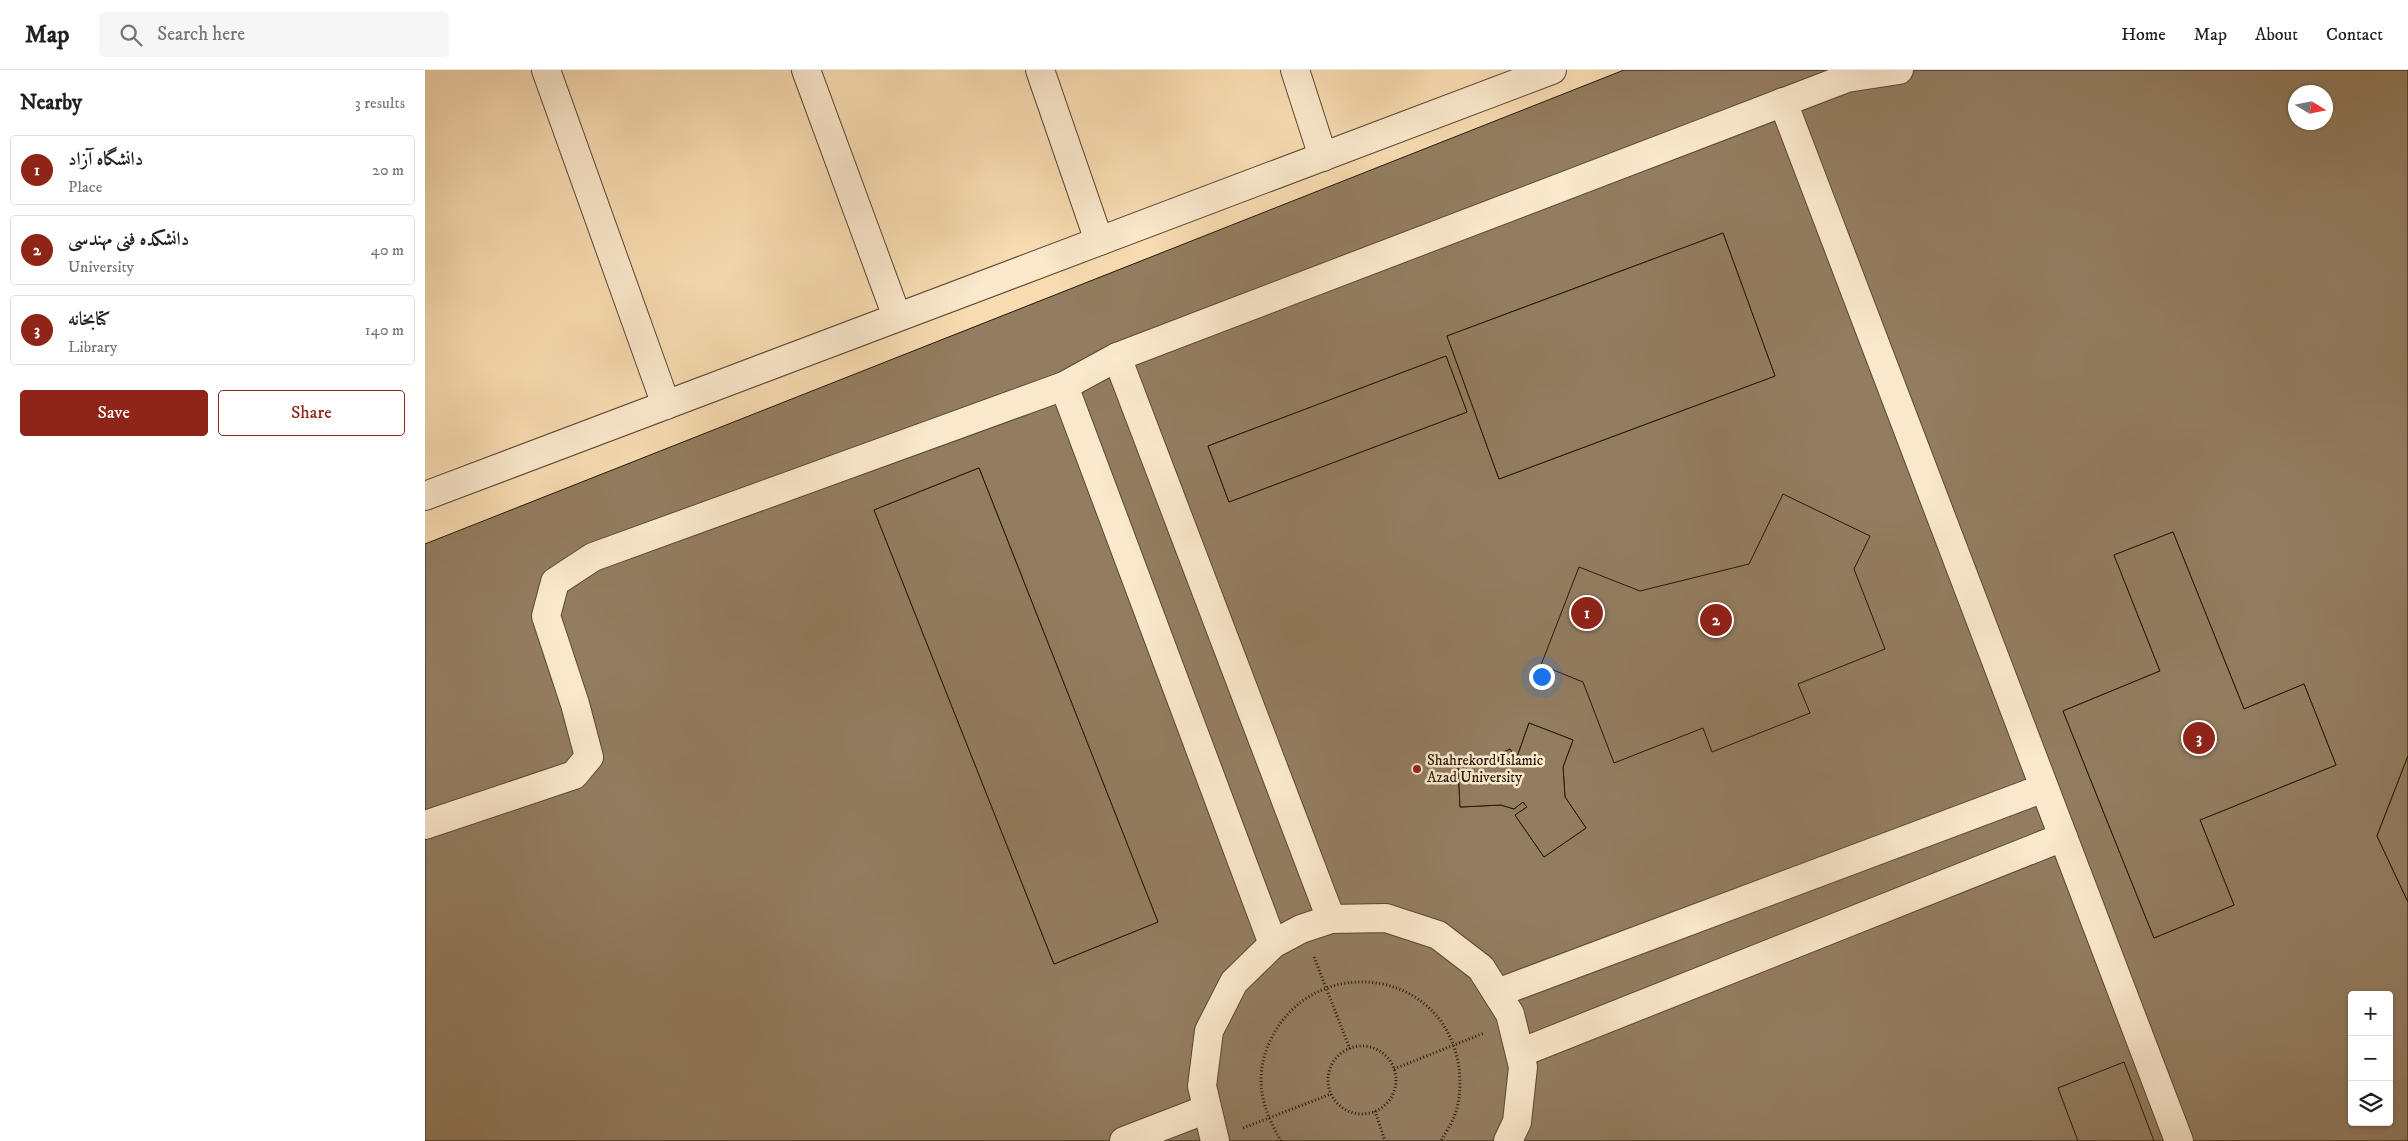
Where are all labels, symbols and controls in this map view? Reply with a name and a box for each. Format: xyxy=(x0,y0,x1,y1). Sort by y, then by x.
search box xyxy=(99,12,449,57)
text: Map xyxy=(25,20,69,50)
icon: search xyxy=(117,21,145,49)
text: Search here xyxy=(157,23,245,46)
text: Home xyxy=(2121,24,2166,46)
text: Map xyxy=(2194,24,2227,46)
text: About xyxy=(2255,24,2298,46)
text: Contact xyxy=(2326,24,2383,46)
north arrow xyxy=(2288,85,2333,130)
text: Nearby xyxy=(20,90,82,116)
text: 3 results xyxy=(355,93,405,113)
text: دانشگاه آزاد xyxy=(68,148,143,171)
text: 1 xyxy=(34,160,40,180)
text: 20 m xyxy=(372,160,404,180)
text: Place xyxy=(68,177,102,197)
text: دانشکده فنی مهندسی xyxy=(68,228,189,251)
text: 2 xyxy=(33,240,41,260)
text: 40 m xyxy=(371,240,404,260)
text: University xyxy=(68,257,134,277)
text: کتابخانه xyxy=(68,308,111,331)
text: 3 xyxy=(34,320,40,340)
text: 140 m xyxy=(365,320,404,340)
text: Library xyxy=(68,337,117,357)
button: Save xyxy=(20,390,208,436)
button: Share xyxy=(218,390,405,436)
pin: 1 xyxy=(1571,594,1603,632)
pin: 2 xyxy=(1700,601,1732,639)
your location xyxy=(1529,664,1555,690)
pin: 3 xyxy=(2183,719,2215,757)
place label: Shahrekord Islamic Azad University xyxy=(1427,751,1544,787)
marker: Shahrekord Islamic Azad University xyxy=(1411,763,1423,775)
map controls xyxy=(2348,991,2393,1126)
button: + xyxy=(2348,991,2393,1036)
button: − xyxy=(2348,1036,2393,1081)
button: layers xyxy=(2348,1081,2393,1126)

